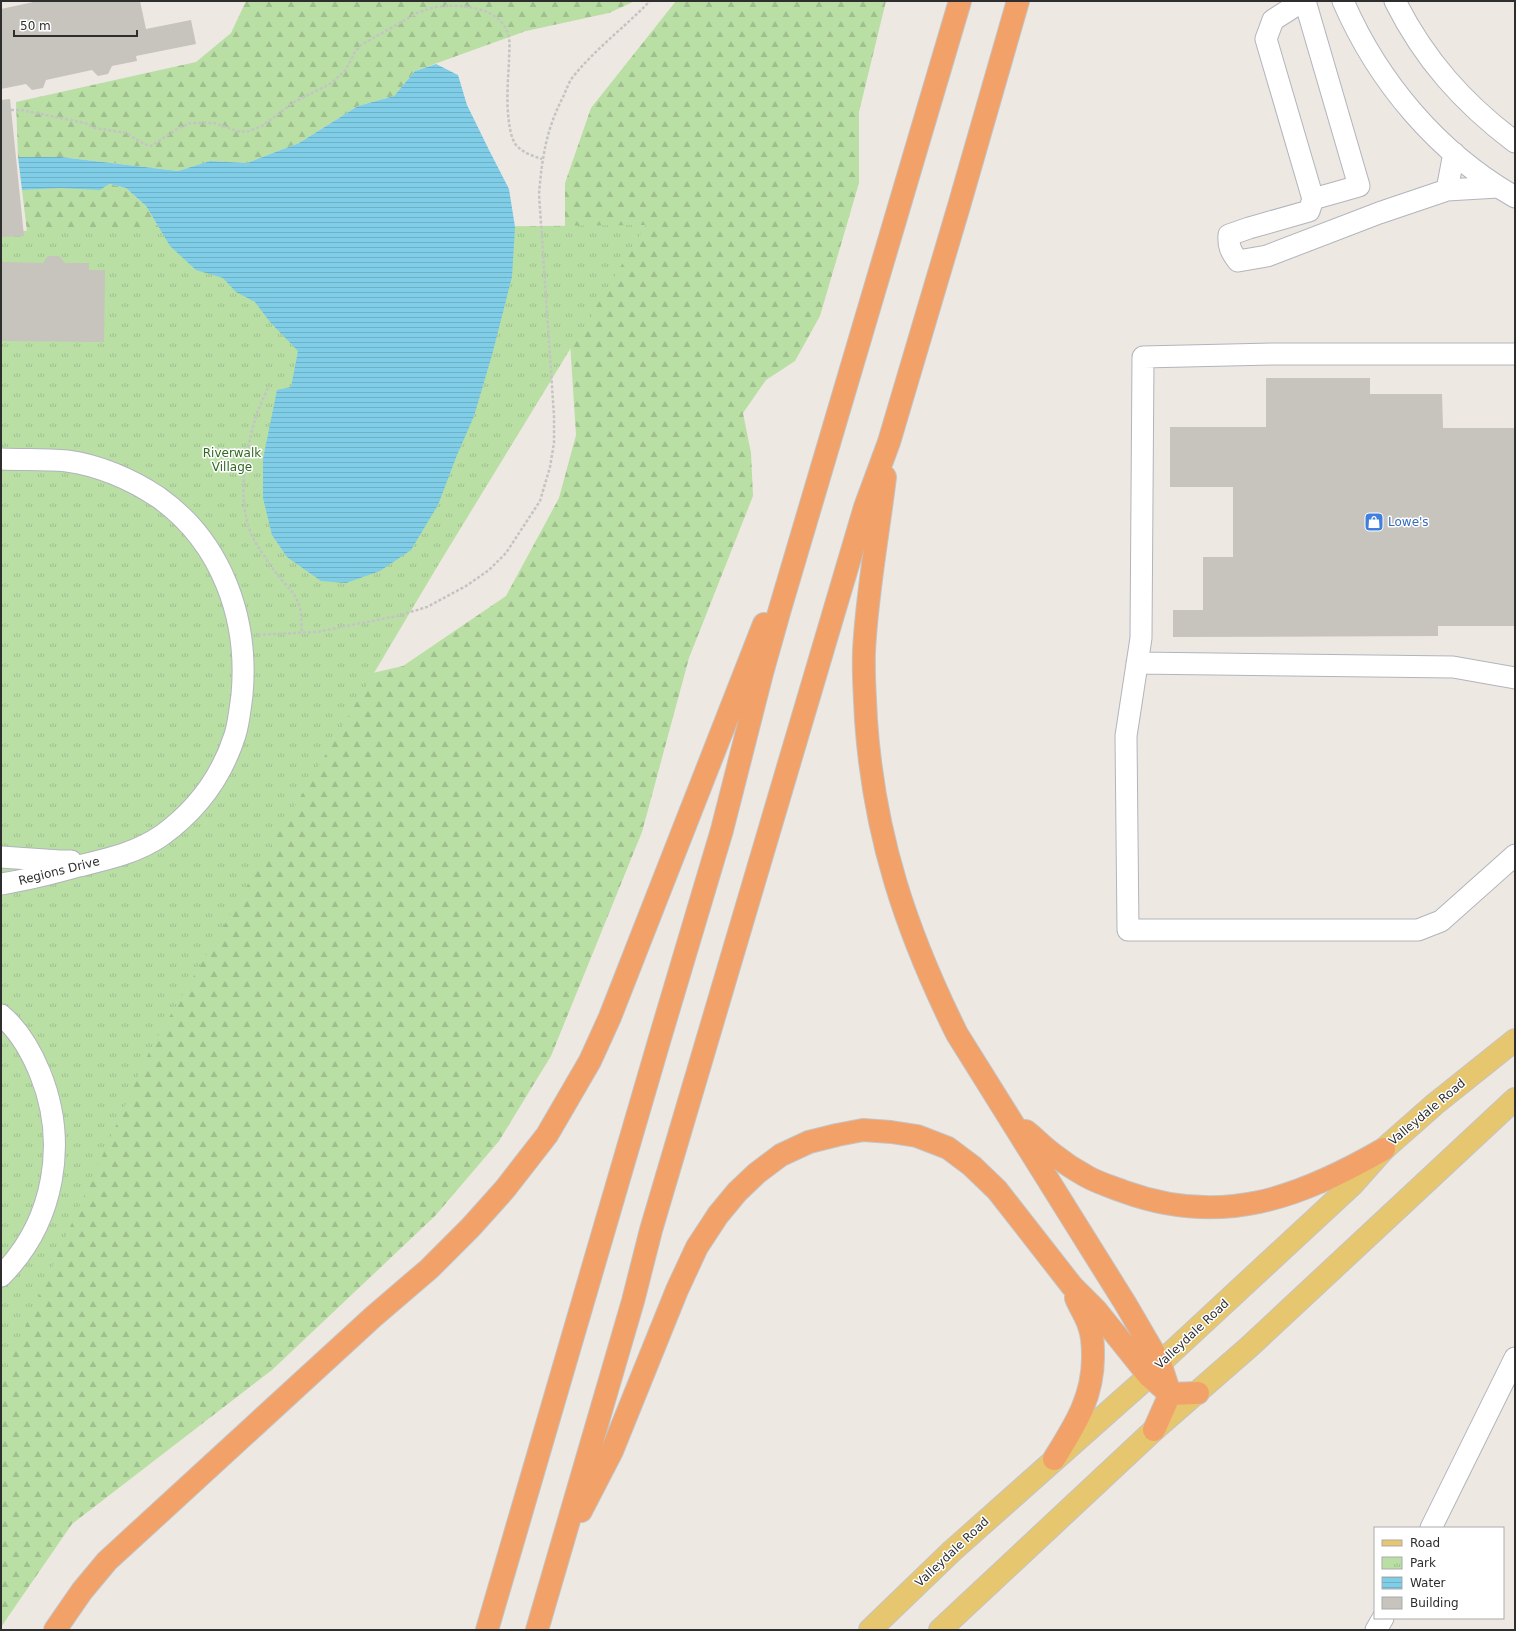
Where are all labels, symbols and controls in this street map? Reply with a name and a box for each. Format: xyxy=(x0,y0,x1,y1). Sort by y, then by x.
scale bar xyxy=(14,12,137,38)
text: 50 m xyxy=(20,19,51,33)
park label: Riverwalk Village xyxy=(203,446,261,474)
shop icon: Lowe's xyxy=(1363,511,1385,533)
place label: Lowe's xyxy=(1388,515,1429,529)
street label: Regions Drive xyxy=(17,854,101,888)
street label: Valleydale Road xyxy=(1386,1076,1468,1148)
street label: Valleydale Road xyxy=(1152,1296,1232,1372)
street label: Valleydale Road xyxy=(912,1514,992,1590)
legend xyxy=(1374,1527,1504,1619)
text: Road xyxy=(1410,1536,1440,1550)
text: Park xyxy=(1410,1556,1436,1570)
text: Water xyxy=(1410,1576,1446,1590)
text: Building xyxy=(1410,1596,1459,1610)

